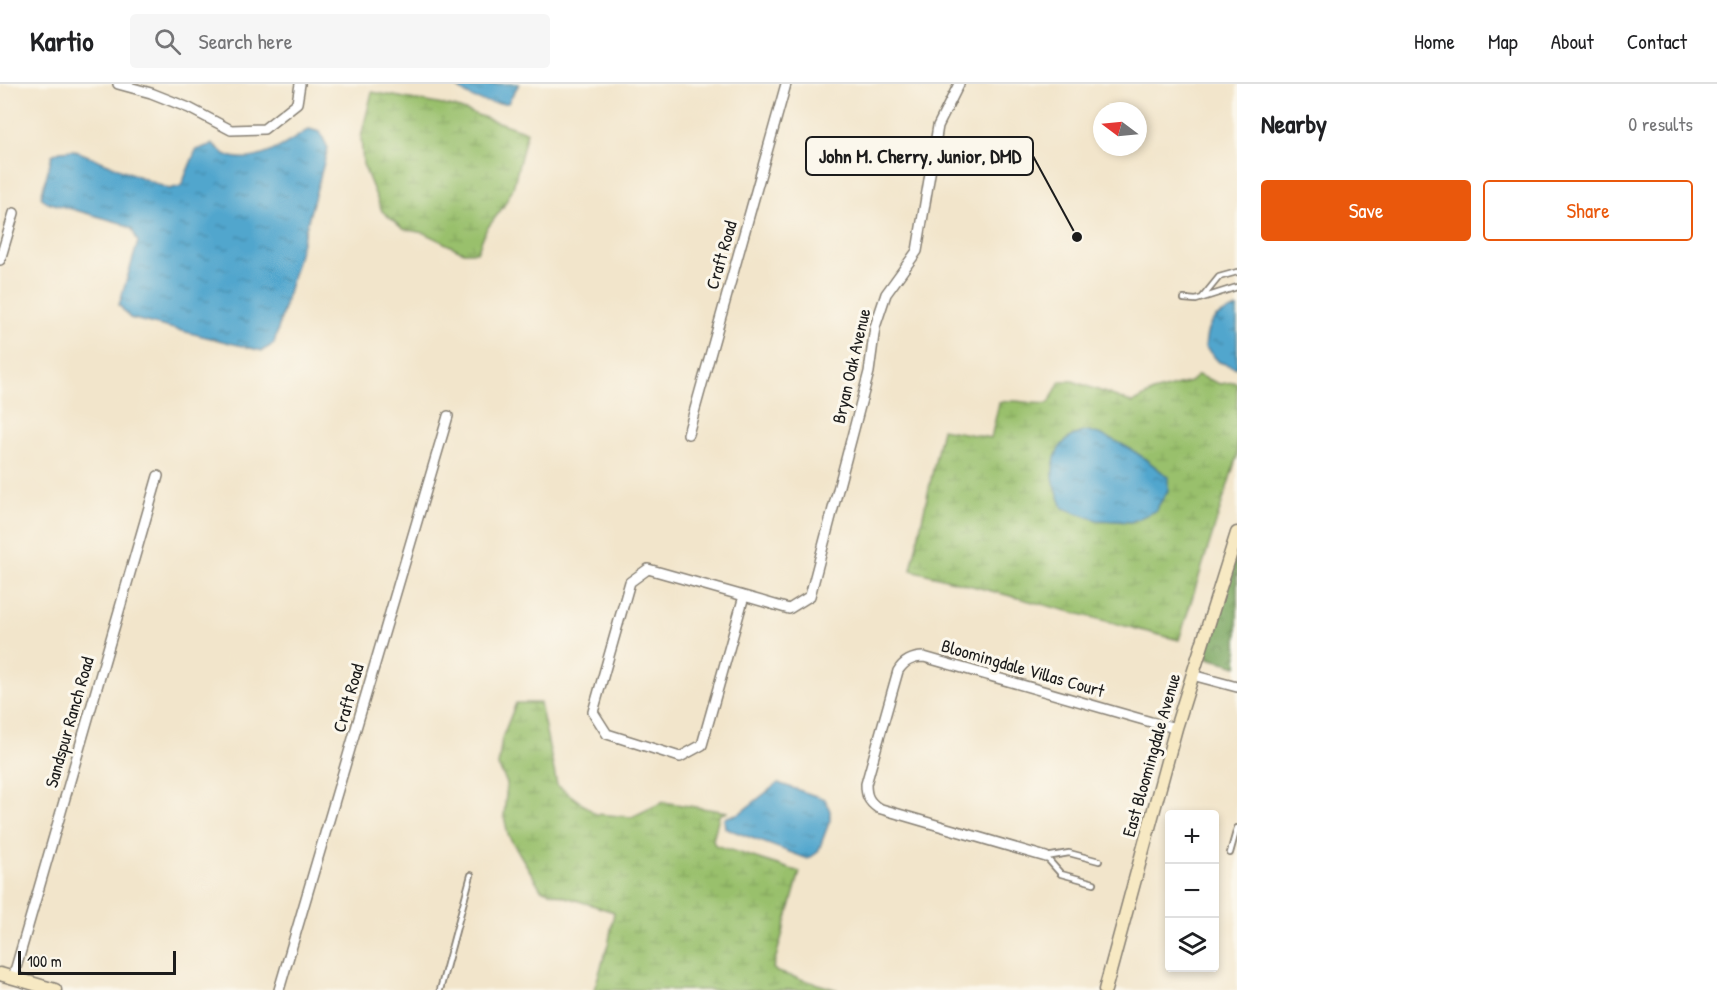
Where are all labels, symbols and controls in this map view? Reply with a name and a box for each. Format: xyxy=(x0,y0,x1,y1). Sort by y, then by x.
search box xyxy=(130,14,550,68)
text: Kartio xyxy=(30,22,94,60)
icon: search xyxy=(151,25,184,58)
text: Search here xyxy=(199,26,293,56)
text: Home xyxy=(1414,27,1455,56)
text: Map xyxy=(1488,27,1518,56)
text: About xyxy=(1551,27,1594,56)
text: Contact xyxy=(1627,27,1687,56)
north arrow xyxy=(1093,102,1147,156)
text: Nearby xyxy=(1261,106,1327,141)
text: 0 results xyxy=(1628,110,1693,137)
callout: John M. Cherry, Junior, DMD xyxy=(806,137,1033,175)
text: John M. Cherry, Junior, DMD xyxy=(819,142,1022,170)
button: Save xyxy=(1261,180,1471,241)
button: Share xyxy=(1483,180,1693,241)
street label: Craft Road xyxy=(699,218,743,292)
street label: Bryan Oak Avenue xyxy=(826,306,876,426)
street label: Bloomingdale Villas Court xyxy=(939,633,1108,703)
street label: Sandspur Ranch Road xyxy=(38,654,100,790)
street label: Craft Road xyxy=(326,661,370,735)
street label: East Bloomingdale Avenue xyxy=(1116,670,1186,840)
map controls xyxy=(1165,810,1219,972)
button: + xyxy=(1165,810,1219,864)
button: − xyxy=(1165,864,1219,918)
button: layers xyxy=(1165,918,1219,972)
scale bar xyxy=(18,948,176,976)
text: 100 m xyxy=(27,950,62,972)

